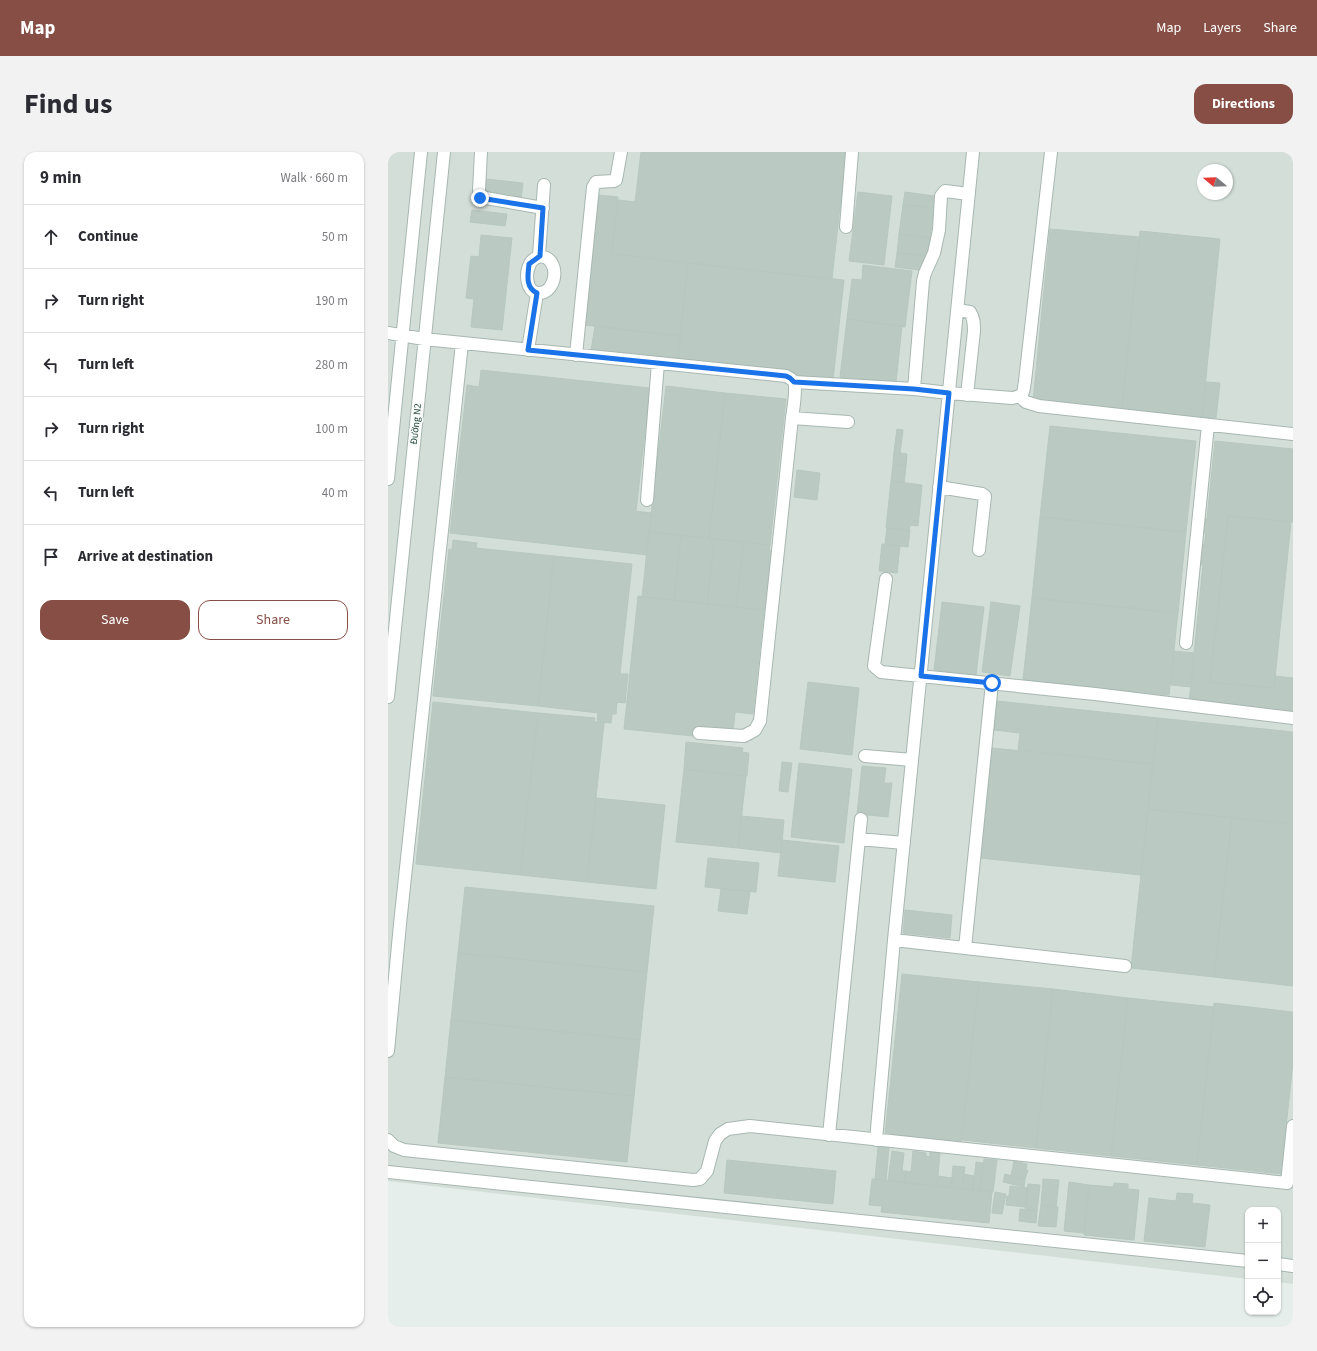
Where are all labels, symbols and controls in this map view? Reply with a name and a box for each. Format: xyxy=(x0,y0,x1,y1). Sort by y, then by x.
text: Map xyxy=(20,15,55,42)
text: Map xyxy=(1156,18,1181,38)
text: Layers xyxy=(1203,18,1241,38)
text: Share xyxy=(1263,18,1297,38)
text: Find us xyxy=(24,84,112,124)
button: Directions xyxy=(1194,84,1293,124)
north arrow xyxy=(1197,164,1233,200)
text: 9 min xyxy=(40,166,81,190)
text: Walk · 660 m xyxy=(280,169,348,187)
route end xyxy=(471,189,489,207)
icon: ahead xyxy=(40,226,62,248)
text: Continue xyxy=(78,226,138,247)
text: 50 m xyxy=(322,228,348,246)
icon: right xyxy=(40,290,62,312)
text: Turn right xyxy=(78,290,144,311)
text: 190 m xyxy=(315,292,348,310)
icon: left xyxy=(40,354,62,376)
text: Turn left xyxy=(78,354,134,375)
text: 280 m xyxy=(315,356,348,374)
street label: Đường N2 xyxy=(407,403,425,445)
icon: right xyxy=(40,418,62,440)
text: Turn right xyxy=(78,418,144,439)
text: 100 m xyxy=(315,420,348,438)
icon: left xyxy=(40,482,62,504)
text: Turn left xyxy=(78,482,134,503)
text: 40 m xyxy=(322,484,348,502)
icon: arrive xyxy=(40,546,62,568)
text: Arrive at destination xyxy=(78,546,213,567)
button: Save xyxy=(40,600,190,640)
button: Share xyxy=(198,600,348,640)
route start xyxy=(983,674,1001,692)
map controls xyxy=(1245,1207,1281,1315)
button: + xyxy=(1245,1207,1281,1243)
button: − xyxy=(1245,1243,1281,1279)
button: locate xyxy=(1245,1279,1281,1315)

